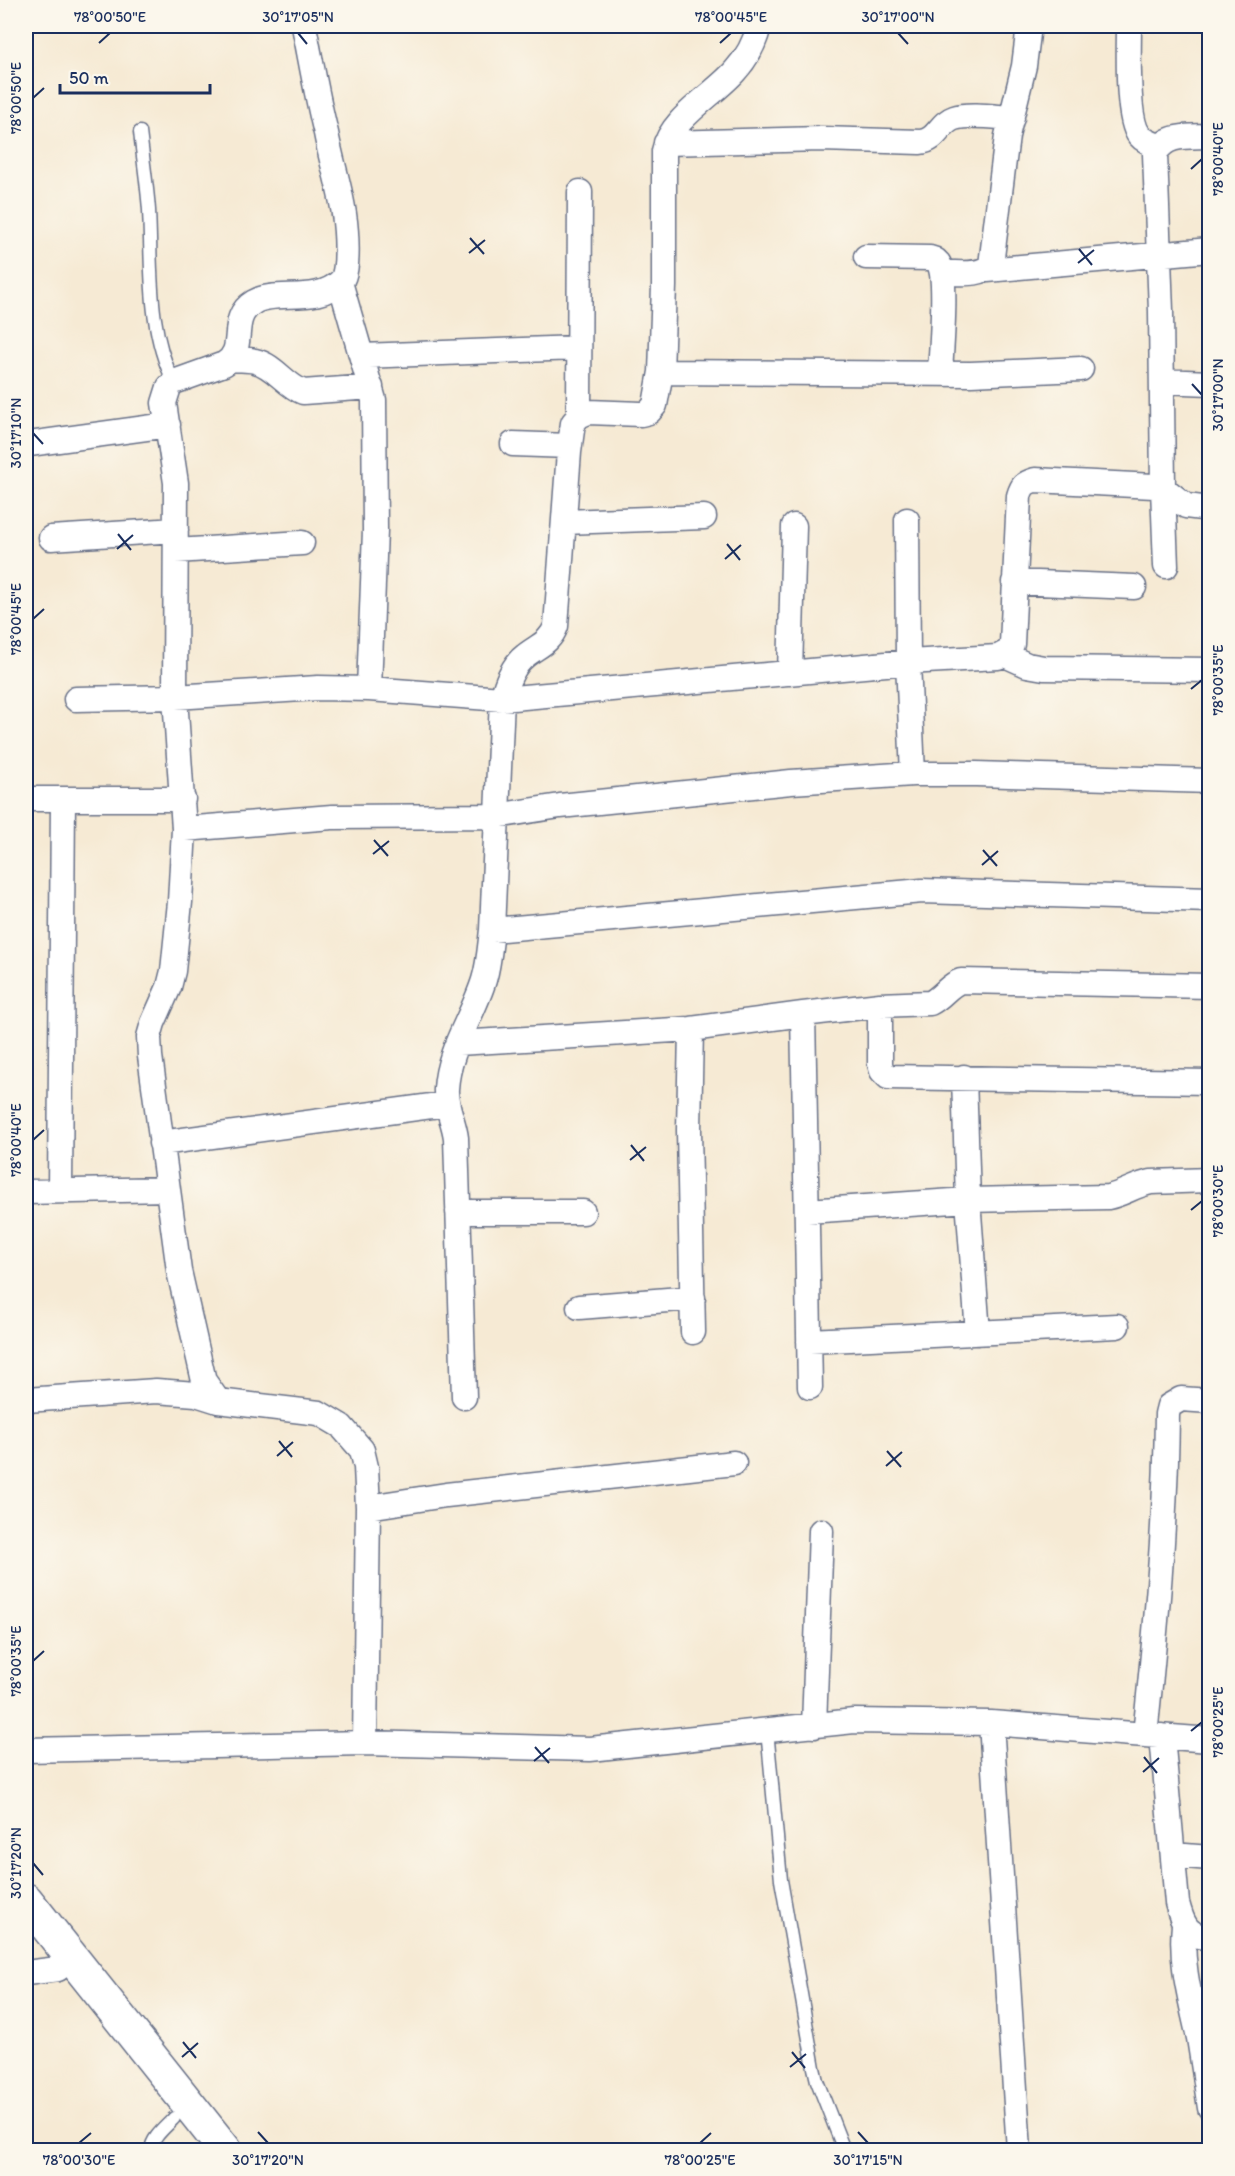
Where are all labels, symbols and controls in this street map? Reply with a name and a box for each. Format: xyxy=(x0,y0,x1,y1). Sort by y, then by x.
text: 78°00'50"E xyxy=(74,8,146,26)
text: 30°17'05"N xyxy=(262,8,334,26)
text: 78°00'45"E xyxy=(695,8,767,26)
text: 30°17'00"N xyxy=(861,8,935,26)
scale bar xyxy=(60,57,210,95)
text: 78°00'50"E xyxy=(7,62,25,134)
text: 50 m xyxy=(69,67,109,89)
text: 78°00'40"E xyxy=(1209,122,1227,196)
text: 30°17'00"N xyxy=(1209,358,1227,432)
text: 30°17'10"N xyxy=(7,398,25,468)
text: 78°00'45"E xyxy=(7,583,25,655)
text: 78°00'35"E xyxy=(1209,644,1227,716)
text: 78°00'40"E xyxy=(7,1103,25,1177)
text: 78°00'30"E xyxy=(1209,1165,1227,1237)
text: 78°00'35"E xyxy=(7,1625,25,1697)
text: 78°00'25"E xyxy=(1209,1687,1227,1757)
text: 30°17'20"N xyxy=(7,1827,25,1899)
text: 78°00'30"E xyxy=(43,2151,115,2169)
text: 30°17'20"N xyxy=(232,2151,304,2169)
text: 78°00'25"E xyxy=(665,2151,735,2169)
text: 30°17'15"N xyxy=(833,2151,903,2169)

